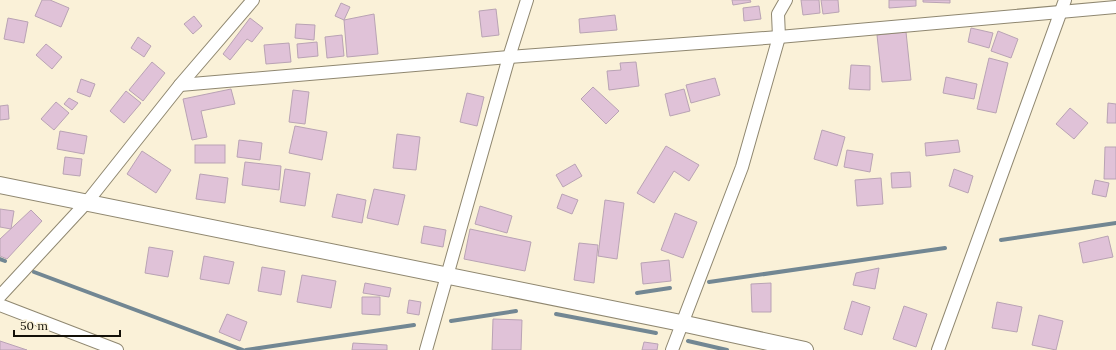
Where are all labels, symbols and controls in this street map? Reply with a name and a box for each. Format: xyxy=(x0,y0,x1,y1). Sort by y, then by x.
scale bar xyxy=(14,312,120,338)
text: 50 m xyxy=(20,318,48,333)

